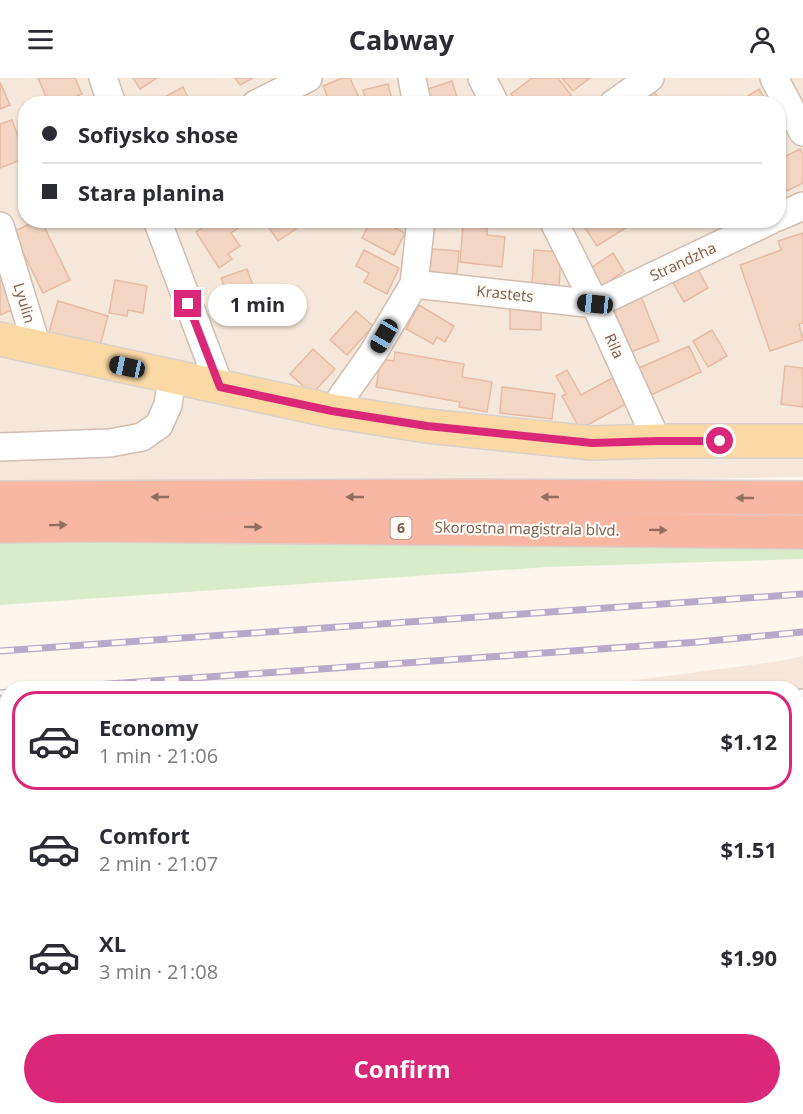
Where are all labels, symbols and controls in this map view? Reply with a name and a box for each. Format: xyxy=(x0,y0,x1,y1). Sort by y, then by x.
text: Cabway xyxy=(349,21,454,58)
icon: menu xyxy=(24,23,57,56)
icon: person xyxy=(746,23,779,56)
text: Sofiysko shose xyxy=(78,119,238,149)
text: Stara planina xyxy=(78,177,225,207)
street label: Strandzha xyxy=(646,237,719,285)
street label: Lyulin xyxy=(9,280,41,325)
street label: Krastets xyxy=(476,280,535,306)
callout: 1 min xyxy=(209,283,308,325)
route end xyxy=(174,290,201,317)
text: 1 min xyxy=(230,291,285,318)
car xyxy=(576,293,614,315)
car xyxy=(367,316,401,356)
street label: Rila xyxy=(601,330,629,361)
car xyxy=(108,354,146,380)
route start xyxy=(706,427,733,454)
one-way arrow xyxy=(150,492,169,502)
one-way arrow xyxy=(345,492,364,502)
one-way arrow xyxy=(540,492,559,502)
one-way arrow xyxy=(735,493,754,503)
street label: Skorostna magistrala blvd. xyxy=(434,516,620,540)
road number: 6 xyxy=(390,517,412,539)
one-way arrow xyxy=(49,521,68,530)
one-way arrow xyxy=(244,522,263,531)
one-way arrow xyxy=(649,525,668,535)
text: Economy xyxy=(99,712,198,742)
icon: car xyxy=(27,714,81,768)
text: $1.12 xyxy=(720,726,777,756)
text: 1 min · 21:06 xyxy=(99,742,218,769)
text: Comfort xyxy=(99,820,190,850)
icon: car xyxy=(27,822,81,876)
text: $1.51 xyxy=(720,834,777,864)
text: 2 min · 21:07 xyxy=(99,850,218,877)
text: XL xyxy=(99,928,126,958)
icon: car xyxy=(27,930,81,984)
text: $1.90 xyxy=(720,942,777,972)
text: 3 min · 21:08 xyxy=(99,958,218,985)
button: Confirm xyxy=(24,1034,780,1103)

